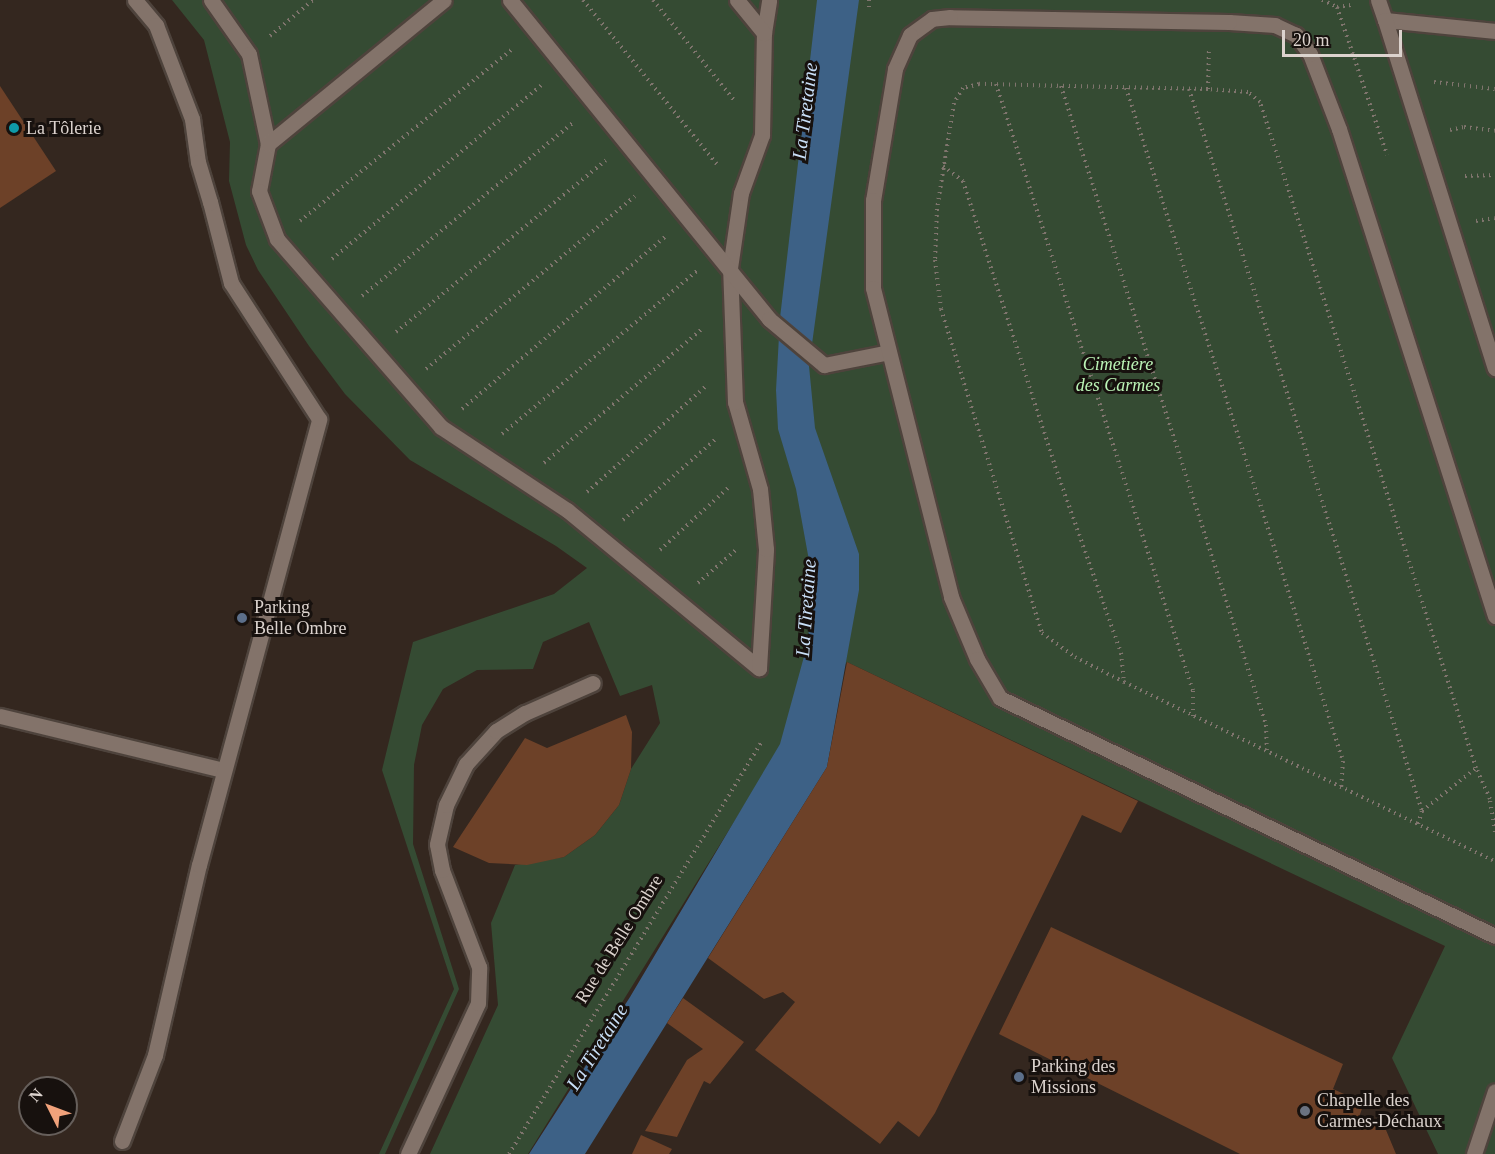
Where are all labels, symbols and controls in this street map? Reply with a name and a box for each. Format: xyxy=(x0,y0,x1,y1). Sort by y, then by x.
scale bar xyxy=(1285,18,1405,56)
text: 20 m xyxy=(1293,30,1330,50)
water label: La Tiretaine xyxy=(787,61,823,161)
place label: La Tôlerie xyxy=(26,117,101,139)
marker: La Tôlerie xyxy=(7,121,21,135)
park label: Cimetière des Carmes xyxy=(1076,354,1160,397)
water label: La Tiretaine xyxy=(791,558,821,658)
place label: Parking Belle Ombre xyxy=(254,597,346,640)
marker: Parking Belle Ombre xyxy=(235,611,249,625)
street label: Rue de Belle Ombre xyxy=(571,871,667,1007)
water label: La Tiretaine xyxy=(561,999,633,1095)
place label: Parking des Missions xyxy=(1031,1056,1115,1098)
marker: Parking des Missions xyxy=(1012,1070,1026,1084)
north arrow xyxy=(18,1076,78,1136)
text: N xyxy=(26,1085,46,1105)
place label: Chapelle des Carmes-Déchaux xyxy=(1317,1090,1442,1132)
marker: Chapelle des Carmes-Déchaux xyxy=(1298,1104,1312,1118)

